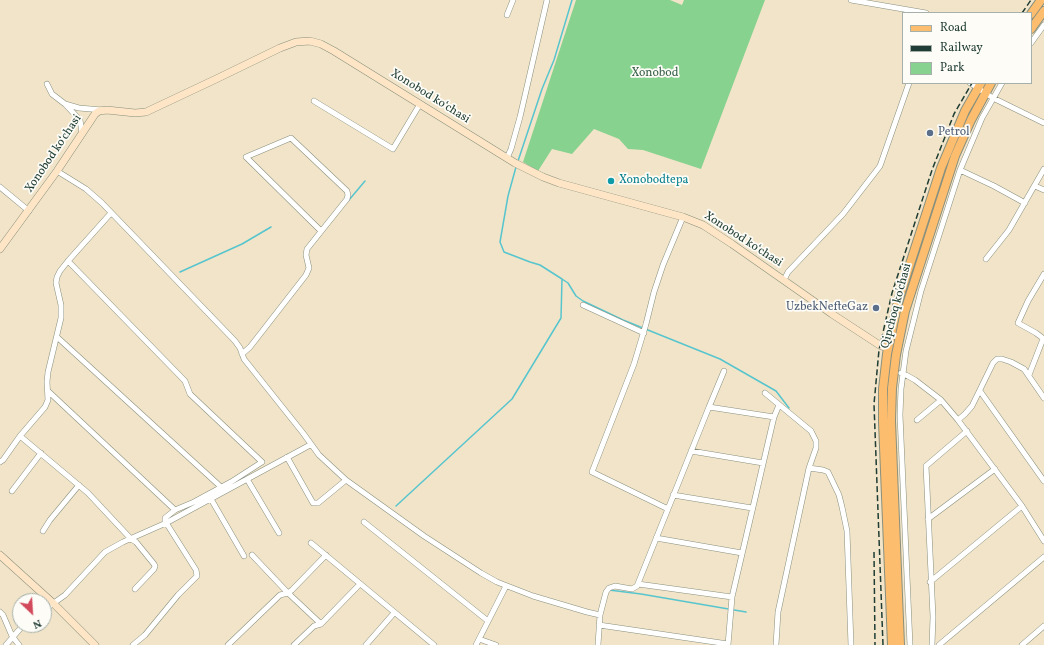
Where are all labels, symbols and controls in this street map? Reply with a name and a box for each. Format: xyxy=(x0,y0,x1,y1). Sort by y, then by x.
legend xyxy=(902,12,1032,84)
text: Road xyxy=(940,20,967,36)
text: Railway xyxy=(940,40,983,56)
text: Park xyxy=(940,60,965,76)
street label: Xonobod koʻchasi xyxy=(388,67,472,127)
park label: Xonobod xyxy=(632,67,678,81)
street label: Xonobod koʻchasi xyxy=(23,112,85,196)
place label: Petrol xyxy=(938,126,970,140)
marker: Petrol xyxy=(925,128,935,138)
place label: Xonobodtepa xyxy=(619,174,689,188)
marker: Xonobodtepa xyxy=(606,176,616,186)
street label: Xonobod koʻchasi xyxy=(701,209,785,271)
street label: Qipchoq ko'chasi xyxy=(879,262,915,350)
place label: UzbekNefteGaz xyxy=(786,301,868,315)
marker: UzbekNefteGaz xyxy=(871,303,881,313)
north arrow xyxy=(12,593,52,633)
text: N xyxy=(30,615,44,632)

